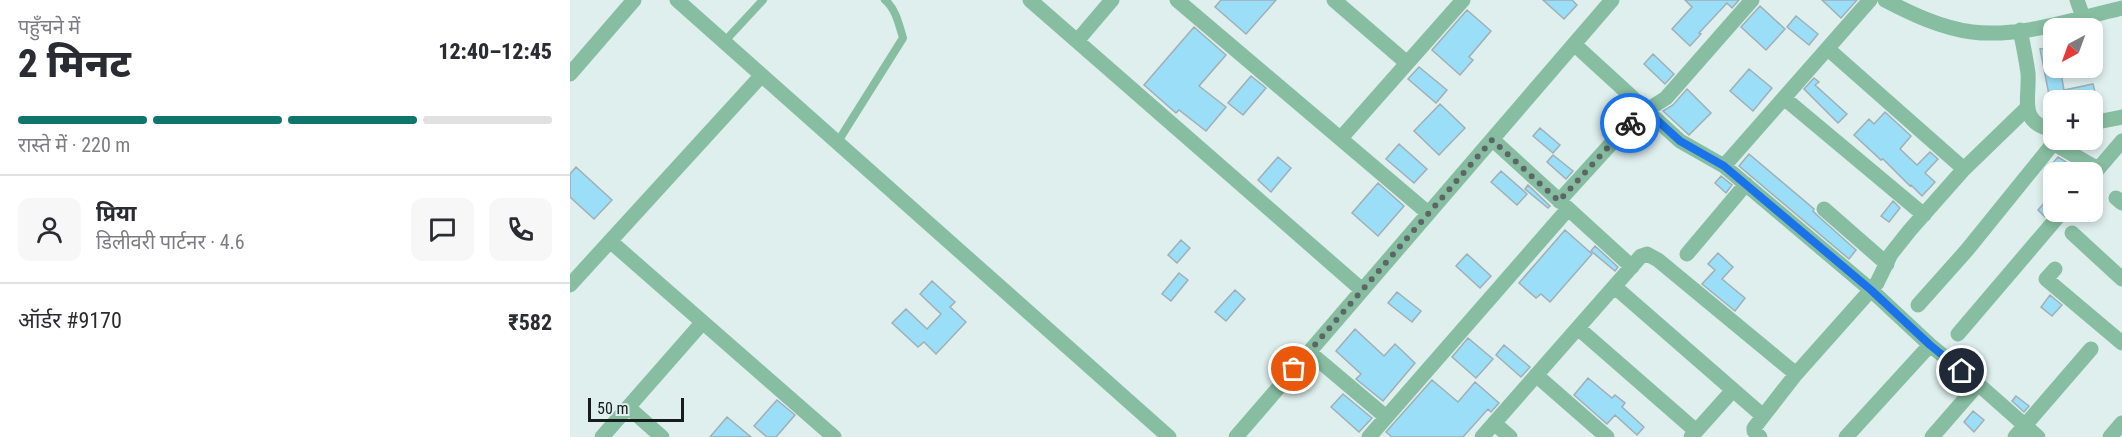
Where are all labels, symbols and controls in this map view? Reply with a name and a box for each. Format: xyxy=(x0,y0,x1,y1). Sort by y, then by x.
text: पहुँचने में xyxy=(18,15,80,39)
north arrow xyxy=(2043,18,2103,78)
map controls xyxy=(2043,18,2103,222)
text: 12:40–12:45 xyxy=(438,39,552,64)
text: 2 मिनट xyxy=(18,41,131,87)
button: + xyxy=(2043,90,2103,150)
courier xyxy=(1600,93,1660,153)
icon: bike xyxy=(1614,107,1647,140)
text: रास्ते में · 220 m xyxy=(18,133,130,157)
button: − xyxy=(2043,162,2103,222)
button: person xyxy=(18,198,81,261)
button: chat xyxy=(411,198,474,261)
button: phone xyxy=(489,198,552,261)
text: प्रिया xyxy=(96,201,136,226)
text: डिलीवरी पार्टनर · 4.6 xyxy=(96,230,245,254)
text: ऑर्डर #9170 xyxy=(18,308,122,333)
text: ₹582 xyxy=(508,310,552,335)
pin xyxy=(1268,343,1319,394)
pin xyxy=(1936,345,1987,396)
icon: bag xyxy=(1277,352,1310,385)
icon: home xyxy=(1945,354,1978,387)
scale bar xyxy=(588,395,684,422)
text: 50 m xyxy=(597,399,629,418)

